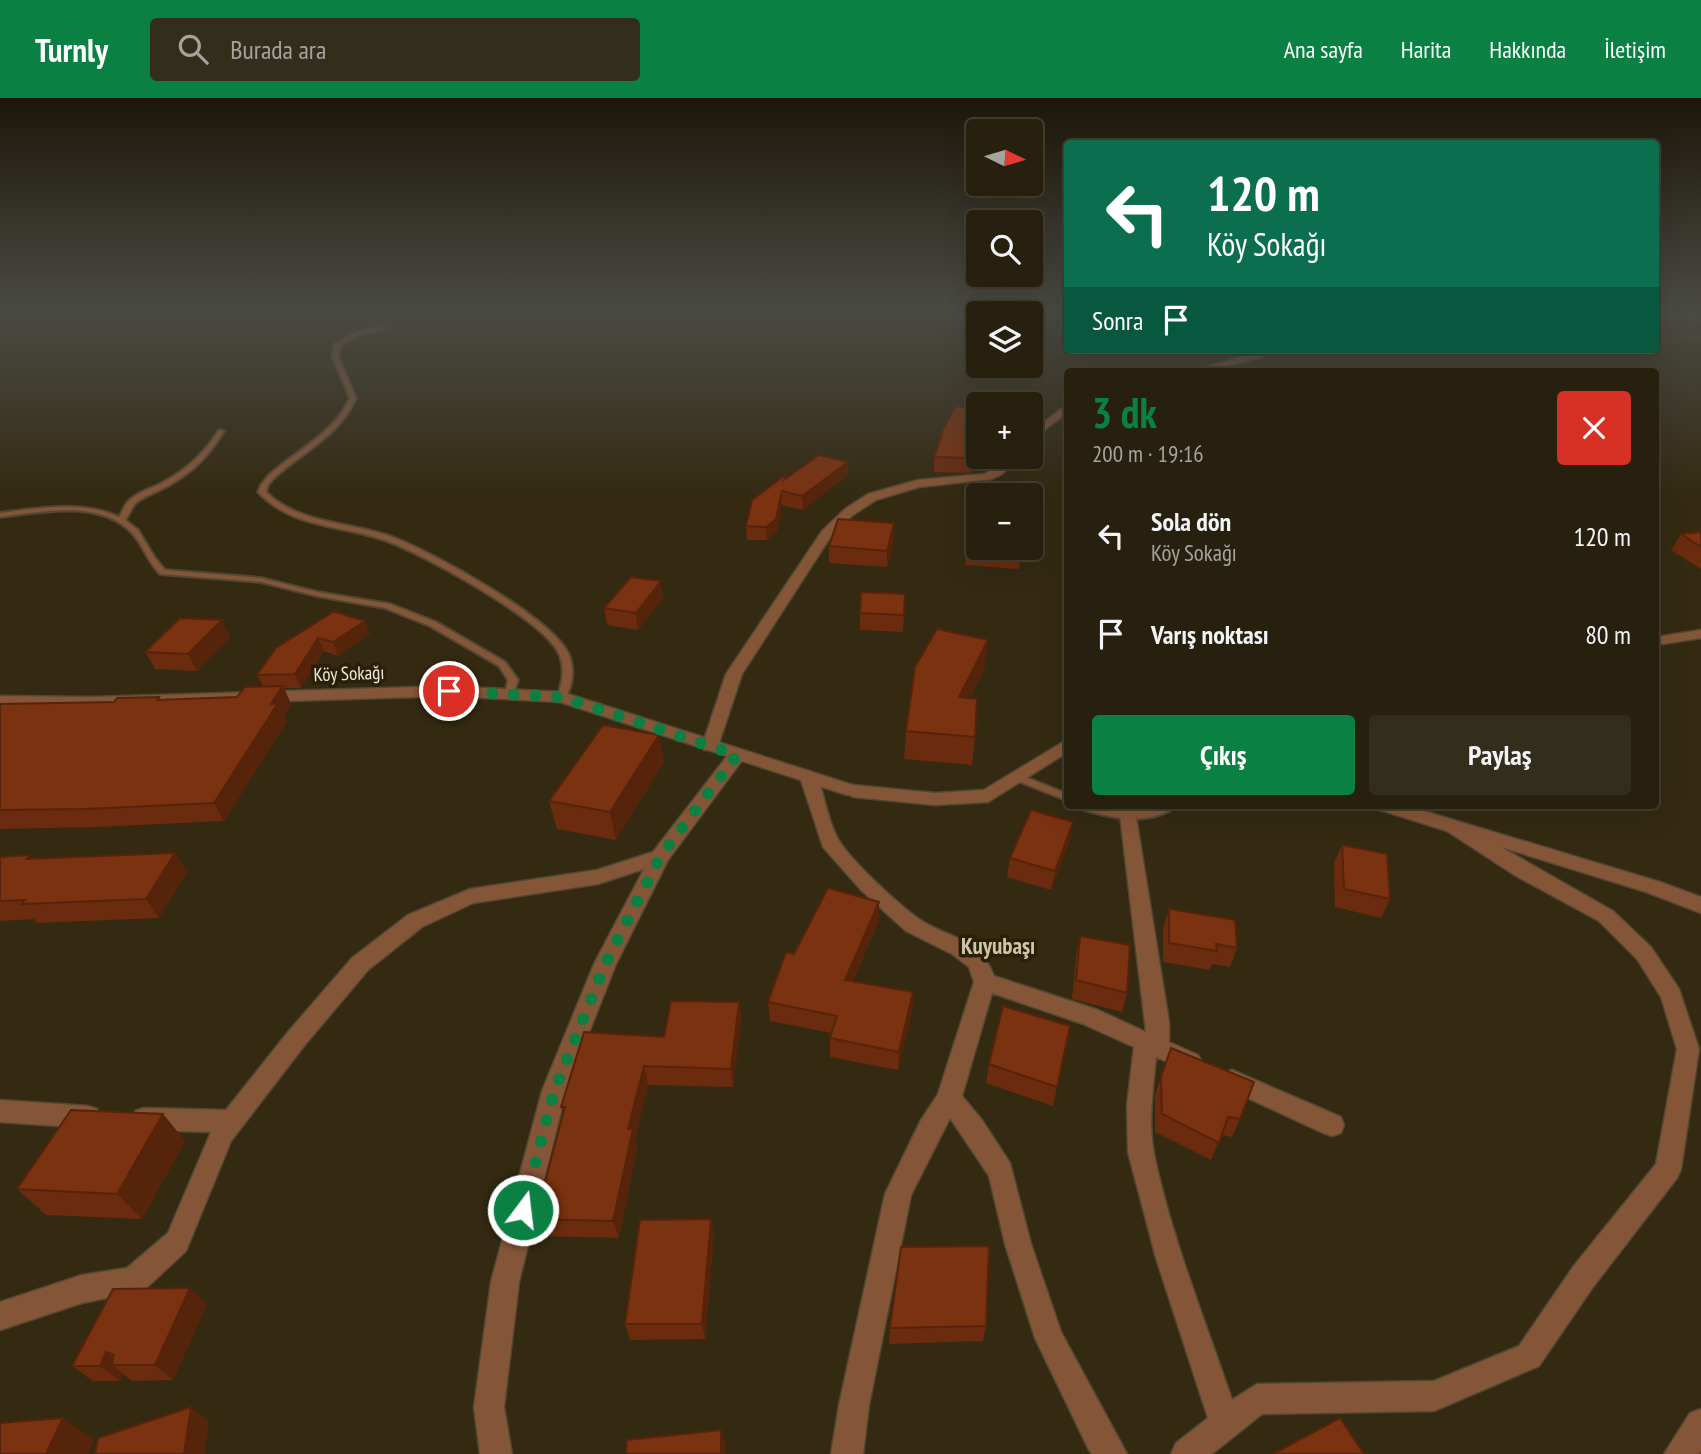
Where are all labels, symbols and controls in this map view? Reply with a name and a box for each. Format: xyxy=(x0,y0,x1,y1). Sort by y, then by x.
search box xyxy=(150,18,640,81)
text: Turnly xyxy=(35,28,108,71)
icon: search xyxy=(174,30,212,68)
text: Burada ara xyxy=(230,33,326,66)
text: Ana sayfa xyxy=(1284,34,1363,65)
text: Harita xyxy=(1401,34,1451,65)
text: Hakkında xyxy=(1489,34,1566,65)
text: İletişim xyxy=(1604,34,1666,65)
north arrow xyxy=(966,119,1043,196)
map controls xyxy=(966,119,1043,560)
text: 120 m xyxy=(1207,161,1320,225)
icon: left xyxy=(1092,168,1183,259)
button: search xyxy=(966,210,1043,287)
text: Köy Sokağı xyxy=(1207,223,1326,265)
button: layers xyxy=(966,301,1043,378)
icon: arrive xyxy=(1157,301,1195,339)
text: Sonra xyxy=(1092,304,1143,337)
text: 3 dk xyxy=(1092,385,1157,440)
button: close xyxy=(1557,391,1631,465)
button: + xyxy=(966,392,1043,469)
text: 200 m · 19:16 xyxy=(1092,439,1204,468)
button: − xyxy=(966,483,1043,560)
text: Sola dön xyxy=(1151,505,1231,538)
icon: left xyxy=(1092,517,1130,555)
text: 120 m xyxy=(1573,520,1631,553)
text: Köy Sokağı xyxy=(1151,538,1237,567)
icon: arrive xyxy=(1092,615,1130,653)
text: Varış noktası xyxy=(1151,618,1269,651)
text: 80 m xyxy=(1585,618,1631,651)
street label: Köy Sokağı xyxy=(313,660,385,686)
pin xyxy=(419,661,479,721)
icon: arrive xyxy=(430,672,468,710)
button: Çıkış xyxy=(1092,715,1355,795)
button: Paylaş xyxy=(1369,715,1631,795)
district label: Kuyubaşı xyxy=(961,931,1035,960)
position arrow xyxy=(486,1173,560,1247)

